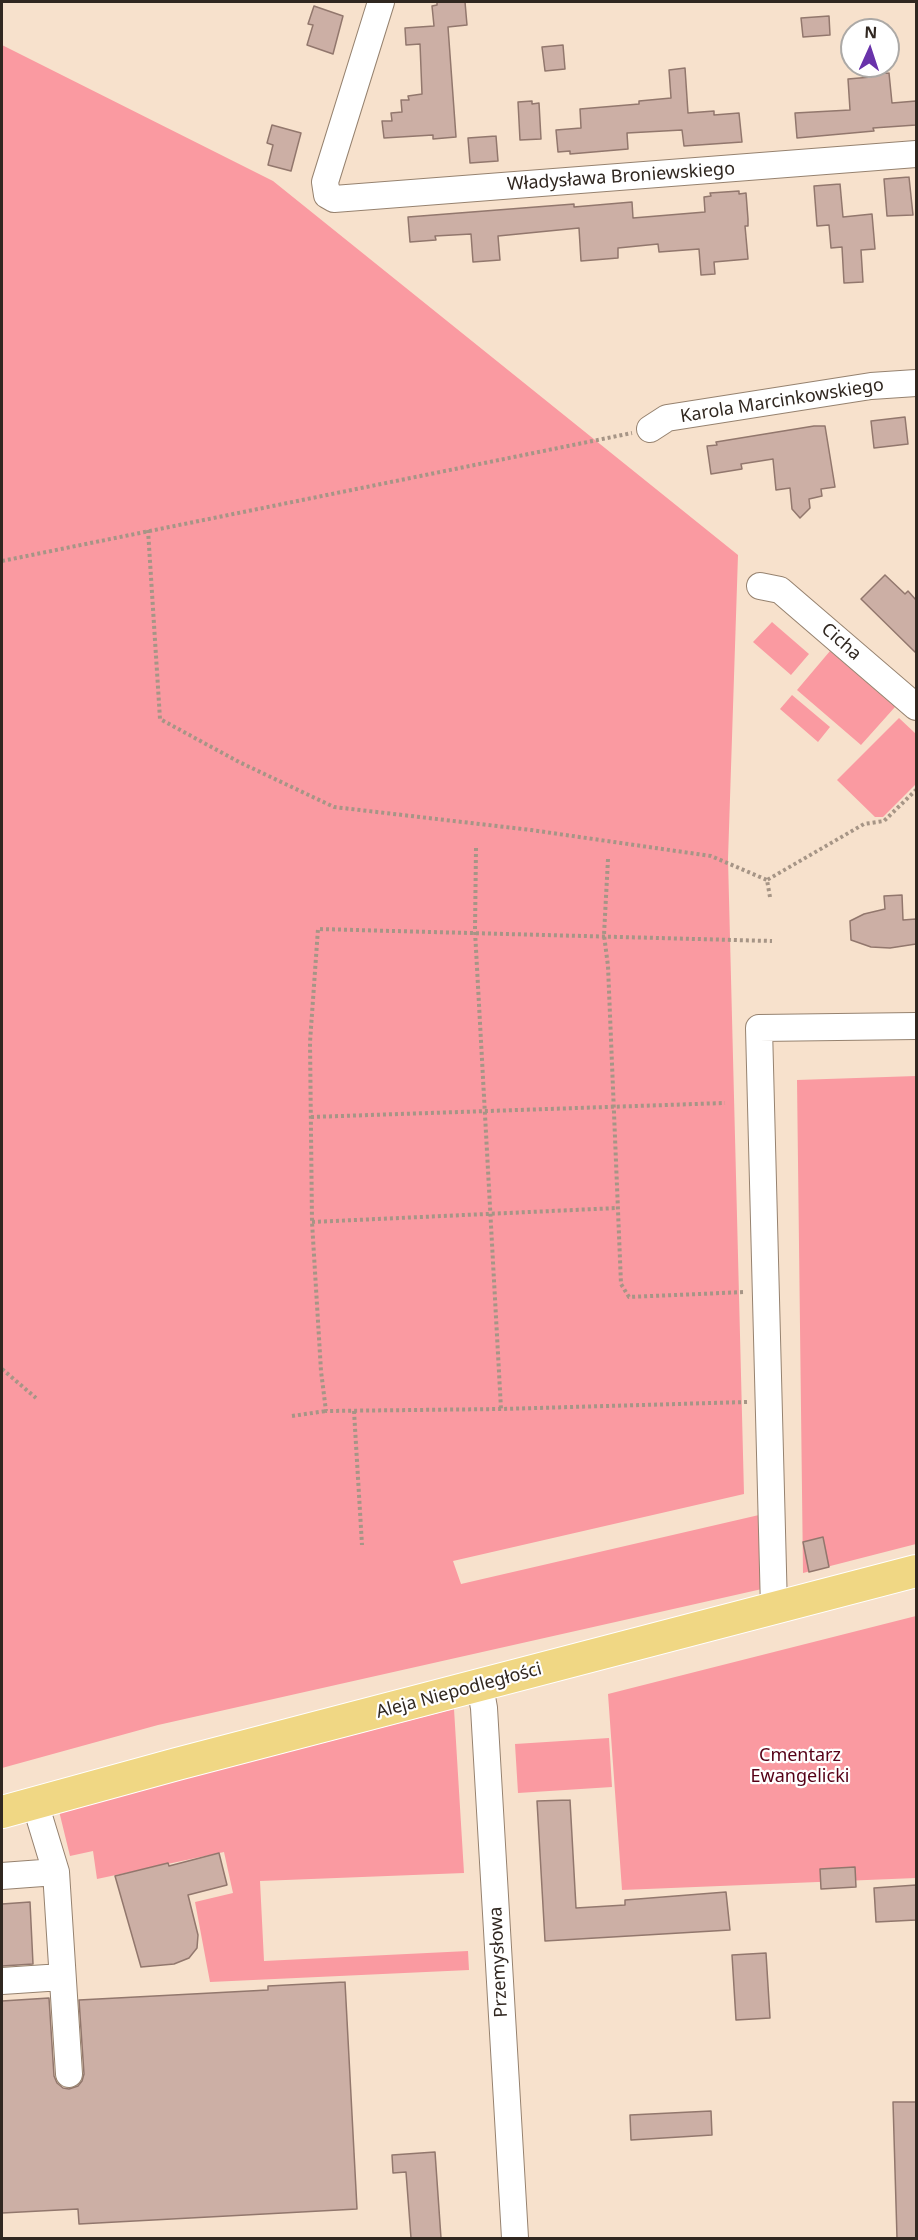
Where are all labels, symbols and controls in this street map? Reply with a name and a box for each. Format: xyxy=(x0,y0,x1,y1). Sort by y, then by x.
north arrow xyxy=(840,18,900,78)
text: N xyxy=(864,21,878,43)
street label: Władysława Broniewskiego xyxy=(506,158,736,196)
street label: Karola Marcinkowskiego xyxy=(679,374,885,428)
street label: Cicha xyxy=(817,619,865,665)
street label: Aleja Niepodległości xyxy=(374,1658,544,1724)
park label: Cmentarz Ewangelicki xyxy=(751,1745,849,1788)
street label: Przemysłowa xyxy=(485,1906,513,2018)

